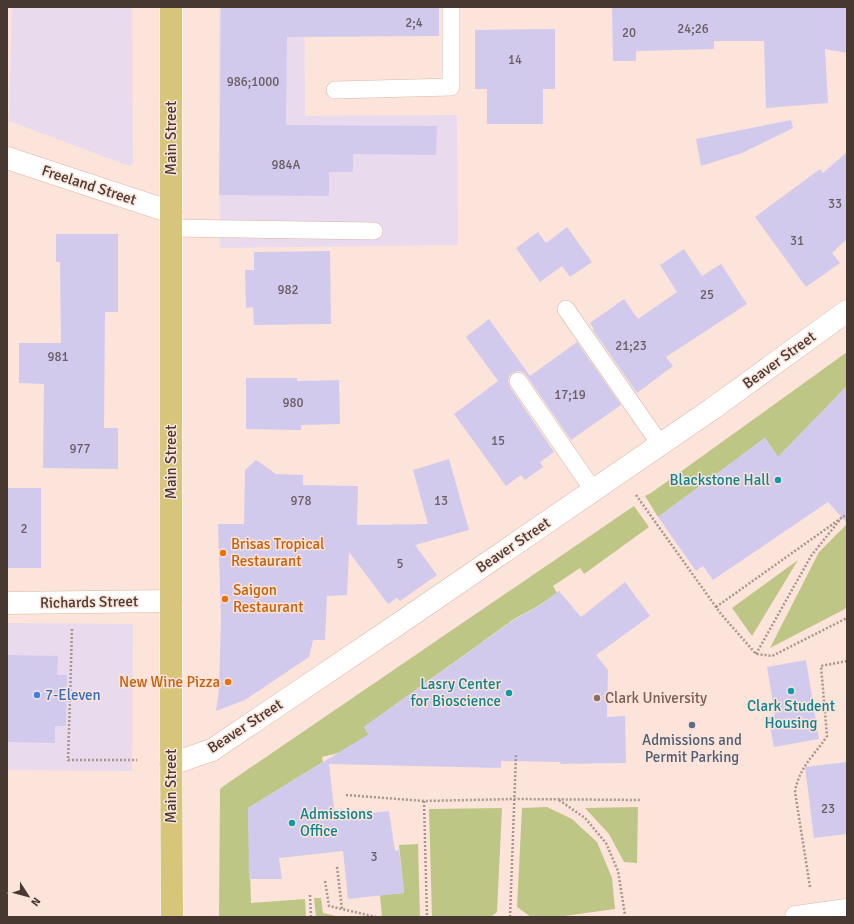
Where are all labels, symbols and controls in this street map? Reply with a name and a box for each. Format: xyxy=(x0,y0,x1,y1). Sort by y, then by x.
house number: 2;4 xyxy=(405,15,423,31)
house number: 24;26 xyxy=(677,21,709,37)
house number: 20 xyxy=(622,25,636,41)
house number: 14 xyxy=(508,52,522,68)
house number: 986;1000 xyxy=(227,74,279,90)
street label: Main Street xyxy=(162,101,180,175)
house number: 984A xyxy=(271,157,301,173)
street label: Freeland Street xyxy=(39,161,139,209)
house number: 33 xyxy=(828,196,842,212)
house number: 31 xyxy=(790,233,804,249)
house number: 982 xyxy=(277,282,299,298)
house number: 25 xyxy=(700,287,714,303)
street label: Beaver Street xyxy=(739,327,819,393)
house number: 21;23 xyxy=(615,338,647,354)
house number: 981 xyxy=(47,349,69,365)
house number: 17;19 xyxy=(554,387,586,403)
house number: 980 xyxy=(282,395,304,411)
street label: Main Street xyxy=(162,425,180,499)
house number: 15 xyxy=(491,433,505,449)
house number: 977 xyxy=(69,441,91,457)
place label: Blackstone Hall xyxy=(670,471,770,489)
marker: Blackstone Hall xyxy=(773,475,783,485)
house number: 978 xyxy=(290,493,312,509)
house number: 13 xyxy=(434,493,448,509)
street label: Beaver Street xyxy=(472,513,554,577)
house number: 2 xyxy=(20,521,28,537)
place label: Brisas Tropical Restaurant xyxy=(231,535,325,570)
marker: Brisas Tropical Restaurant xyxy=(218,548,228,558)
house number: 5 xyxy=(396,556,404,572)
place label: Saigon Restaurant xyxy=(233,581,303,616)
street label: Richards Street xyxy=(40,592,138,612)
marker: Saigon Restaurant xyxy=(220,594,230,604)
place label: New Wine Pizza xyxy=(119,673,220,691)
place label: Lasry Center for Bioscience xyxy=(411,675,501,710)
marker: New Wine Pizza xyxy=(223,677,233,687)
place label: 7-Eleven xyxy=(45,686,101,704)
marker: Clark Student Housing xyxy=(786,686,796,696)
marker: Lasry Center for Bioscience xyxy=(504,688,514,698)
place label: Clark University xyxy=(605,689,707,707)
marker: 7-Eleven xyxy=(32,690,42,700)
marker: Clark University xyxy=(592,693,602,703)
street label: Beaver Street xyxy=(204,695,286,757)
place label: Clark Student Housing xyxy=(747,697,835,732)
marker: Admissions and Permit Parking xyxy=(687,720,697,730)
place label: Admissions and Permit Parking xyxy=(642,731,742,766)
street label: Main Street xyxy=(162,749,180,823)
house number: 23 xyxy=(821,801,835,817)
place label: Admissions Office xyxy=(300,805,373,840)
marker: Admissions Office xyxy=(287,818,297,828)
house number: 3 xyxy=(370,849,378,865)
north arrow xyxy=(8,876,48,916)
text: N xyxy=(28,895,43,909)

